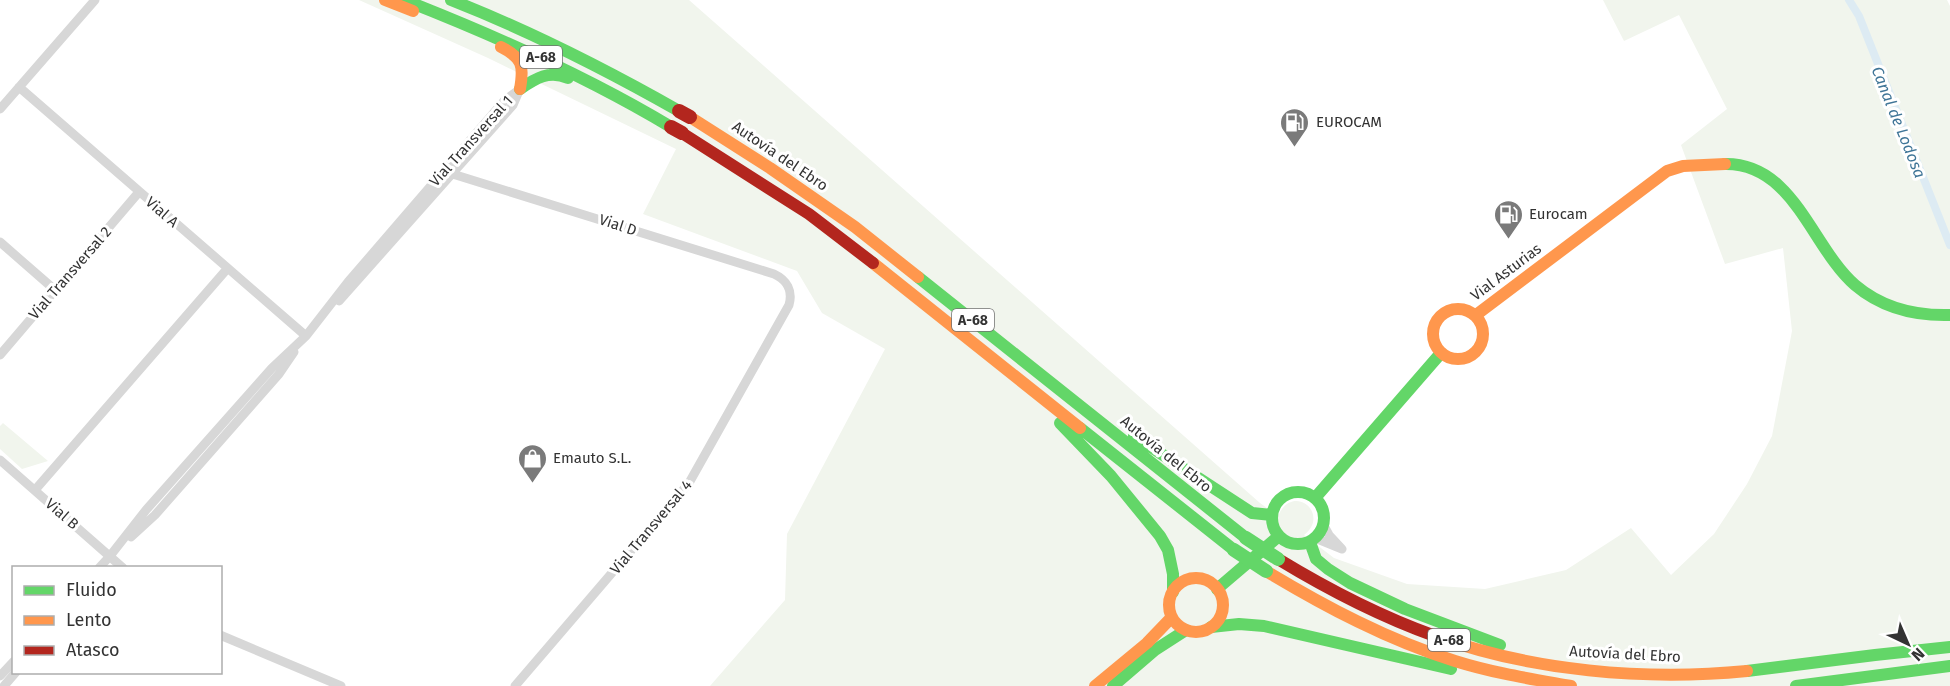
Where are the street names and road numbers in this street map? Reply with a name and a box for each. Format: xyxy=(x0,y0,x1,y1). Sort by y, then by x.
road number: A-68 xyxy=(520,46,562,68)
street label: Vial Transversal 1 xyxy=(425,92,517,190)
street label: Autovía del Ebro xyxy=(729,117,831,195)
street label: Vial A xyxy=(142,193,182,231)
street label: Vial D xyxy=(597,210,639,240)
street label: Vial Transversal 2 xyxy=(25,223,115,323)
street label: Vial Asturias xyxy=(1467,240,1545,304)
road number: A-68 xyxy=(952,309,994,331)
street label: Autovía del Ebro xyxy=(1117,412,1215,496)
street label: Vial Transversal 4 xyxy=(606,476,696,578)
street label: Vial B xyxy=(42,495,82,533)
road number: A-68 xyxy=(1428,629,1470,651)
street label: Autovía del Ebro xyxy=(1569,642,1681,666)

